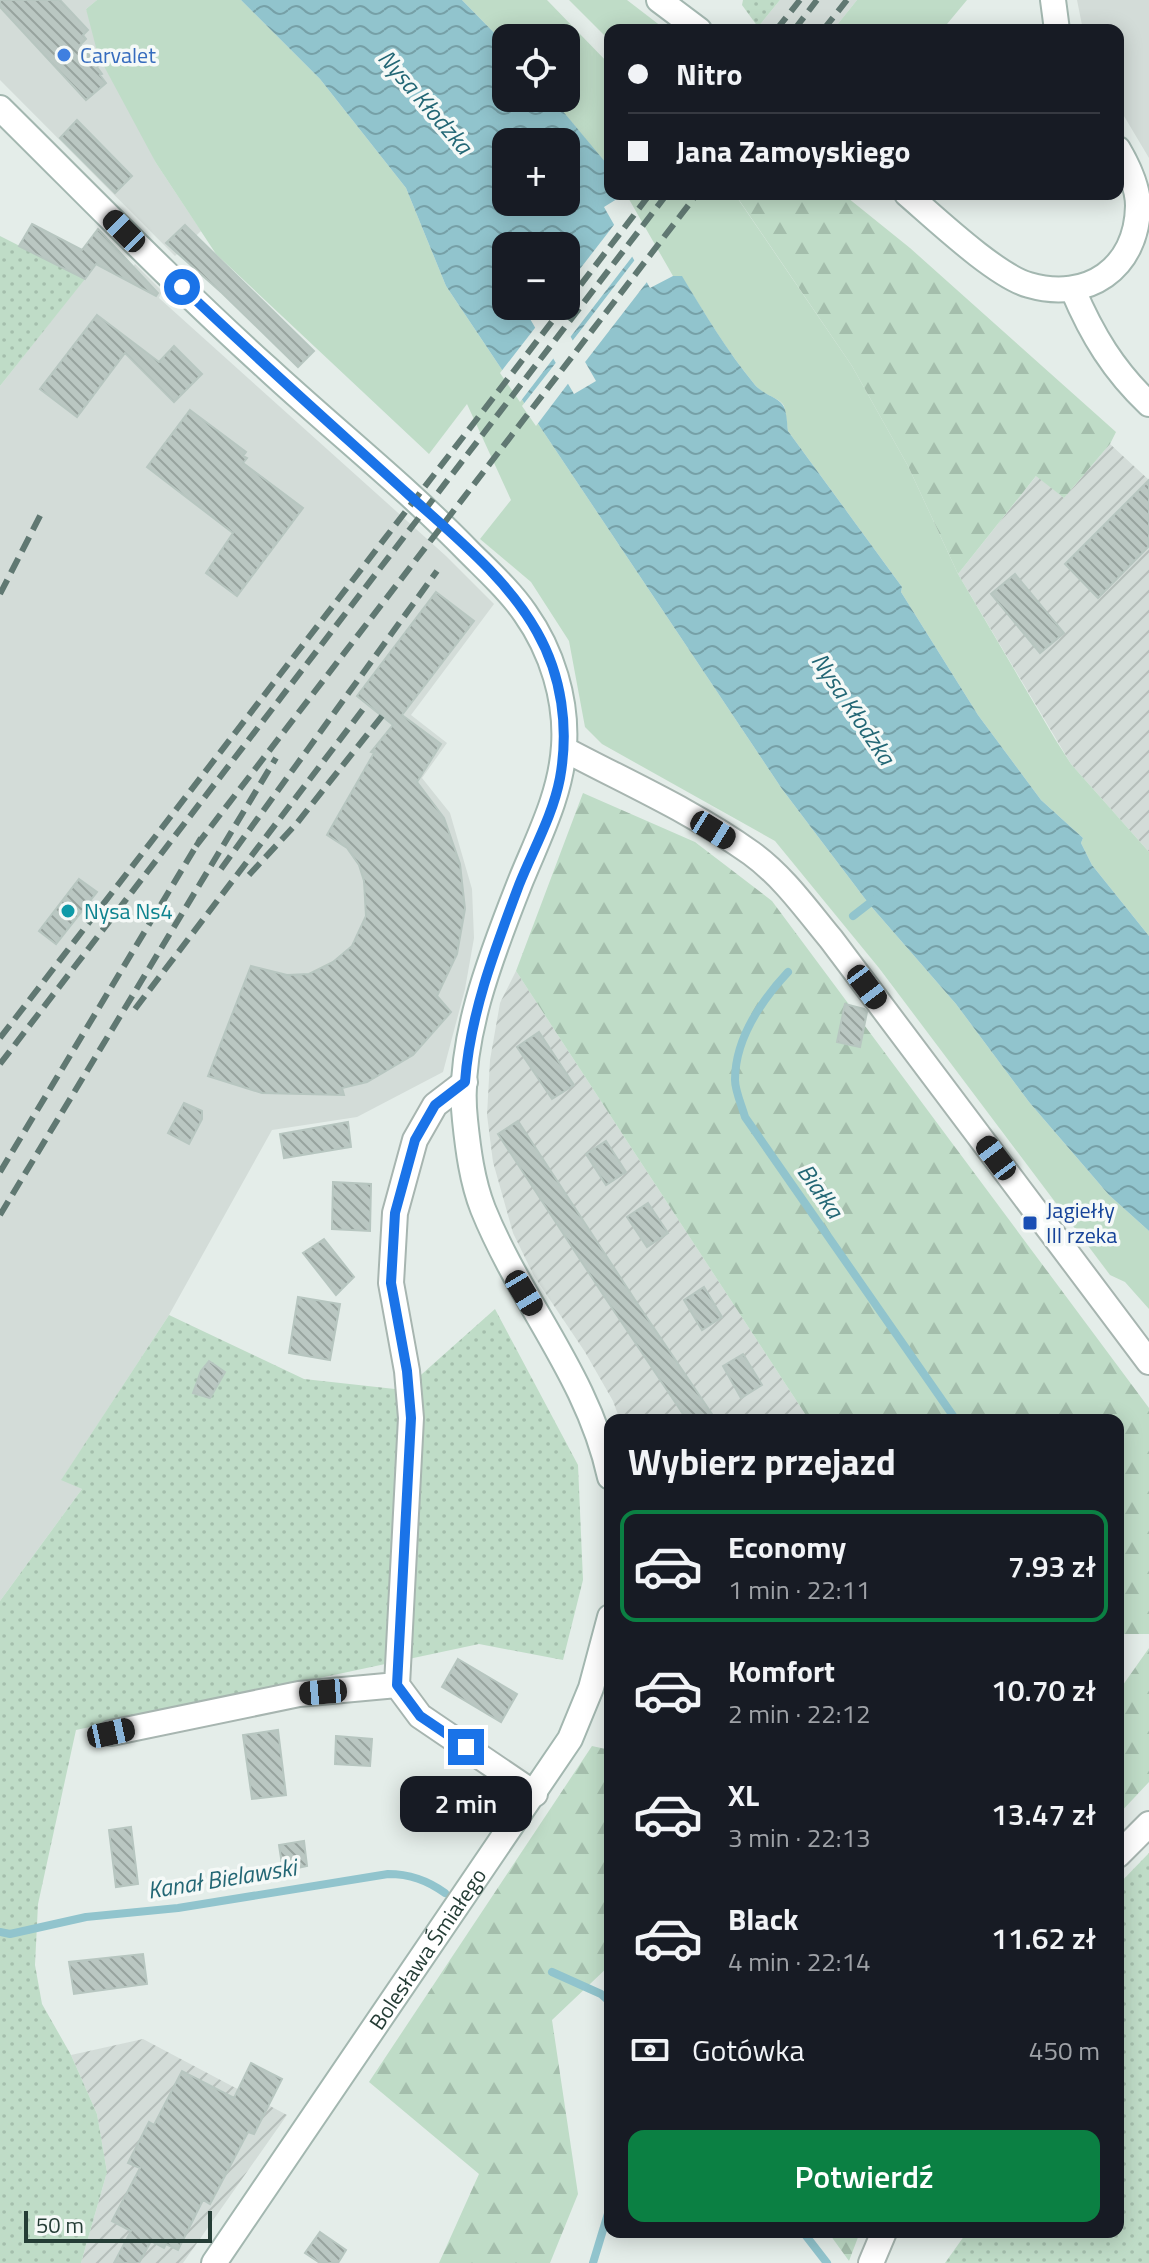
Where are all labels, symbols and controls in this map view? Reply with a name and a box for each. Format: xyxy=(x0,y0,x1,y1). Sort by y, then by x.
map controls xyxy=(492,24,580,320)
button: locate xyxy=(492,24,580,112)
place label: Carvalet xyxy=(80,38,156,72)
water label: Nysa Kłodzka xyxy=(370,41,483,163)
marker: Carvalet xyxy=(55,46,73,64)
text: Nitro xyxy=(676,51,743,97)
button: + xyxy=(492,128,580,216)
text: Jana Zamoyskiego xyxy=(676,128,910,174)
car xyxy=(99,206,149,256)
button: − xyxy=(492,232,580,320)
route start xyxy=(164,269,200,305)
water label: Nysa Kłodzka xyxy=(803,645,906,773)
car xyxy=(686,807,740,853)
place label: Nysa Ns4 xyxy=(84,894,173,928)
marker: Nysa Ns4 xyxy=(59,902,77,920)
car xyxy=(843,961,891,1013)
car xyxy=(972,1132,1020,1184)
water label: Białka xyxy=(789,1156,854,1227)
place label: Jagiełły III rzeka xyxy=(1046,1193,1117,1252)
marker: Jagiełły III rzeka xyxy=(1021,1214,1039,1232)
car xyxy=(501,1266,547,1320)
text: Wybierz przejazd xyxy=(628,1434,896,1489)
text: Economy xyxy=(728,1524,846,1570)
icon: car xyxy=(632,1530,704,1602)
text: 7.93 zł xyxy=(1008,1543,1096,1589)
text: 1 min · 22:11 xyxy=(728,1570,871,1609)
text: Komfort xyxy=(728,1648,835,1694)
icon: car xyxy=(632,1654,704,1726)
text: 10.70 zł xyxy=(991,1667,1096,1713)
car xyxy=(298,1678,348,1706)
text: 2 min · 22:12 xyxy=(728,1694,871,1733)
car xyxy=(85,1716,137,1750)
route end xyxy=(448,1729,484,1765)
text: XL xyxy=(728,1772,759,1818)
callout: 2 min xyxy=(400,1775,532,1831)
icon: car xyxy=(632,1778,704,1850)
text: 2 min xyxy=(435,1784,497,1823)
text: 13.47 zł xyxy=(991,1791,1096,1837)
text: 3 min · 22:13 xyxy=(728,1818,871,1857)
water label: Kanał Bielawski xyxy=(145,1848,302,1908)
street label: Bolesława Śmiałego xyxy=(360,1861,495,2036)
text: Black xyxy=(728,1896,799,1942)
icon: car xyxy=(632,1902,704,1974)
text: 11.62 zł xyxy=(991,1915,1096,1961)
text: 4 min · 22:14 xyxy=(728,1942,871,1981)
text: Gotówka xyxy=(692,2027,805,2073)
icon: cash xyxy=(628,2028,672,2072)
text: 450 m xyxy=(1029,2031,1100,2070)
button: Potwierdź xyxy=(628,2130,1100,2222)
scale bar xyxy=(24,2207,212,2243)
text: 50 m xyxy=(36,2208,84,2242)

